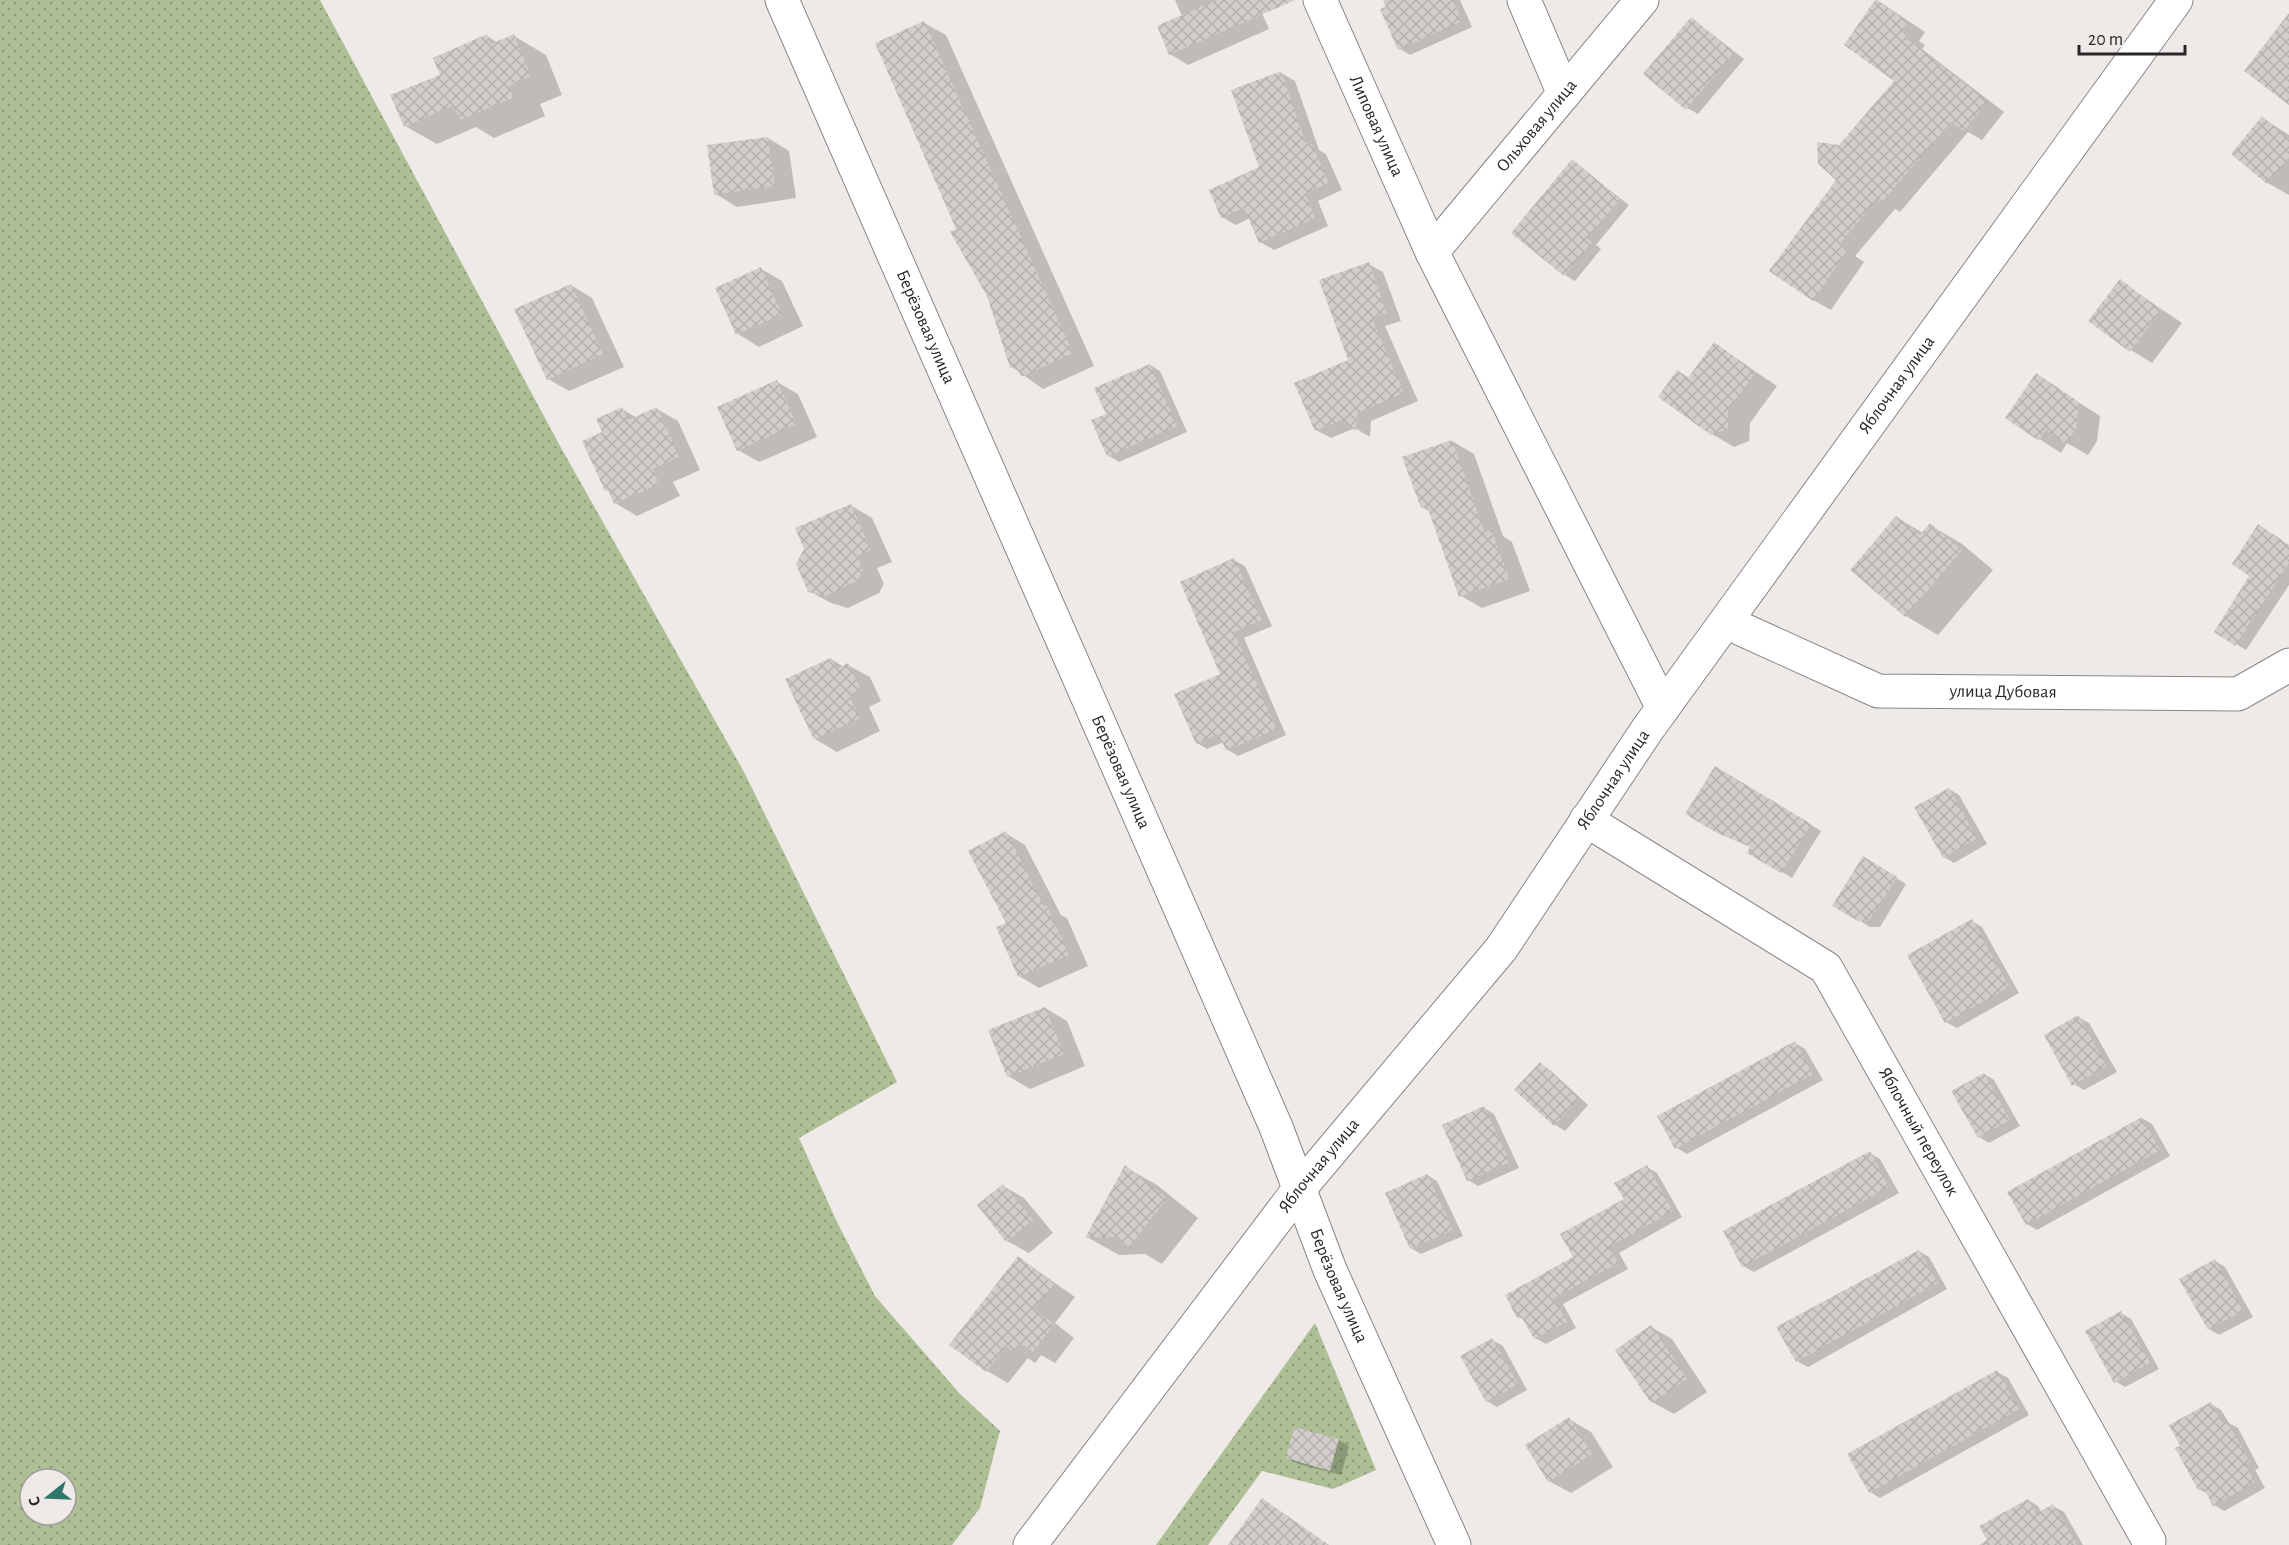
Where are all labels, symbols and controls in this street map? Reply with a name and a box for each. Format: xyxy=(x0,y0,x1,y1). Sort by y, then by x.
scale bar xyxy=(2079,18,2186,56)
text: 20 m xyxy=(2088,31,2123,49)
street label: Липовая улица xyxy=(1346,73,1406,179)
street label: Ольховая улица xyxy=(1493,76,1581,176)
street label: Берёзовая улица xyxy=(893,267,958,387)
street label: Яблочная улица xyxy=(1856,333,1938,437)
street label: улица Дубовая xyxy=(1948,682,2057,701)
street label: Берёзовая улица xyxy=(1088,712,1153,832)
street label: Яблочная улица xyxy=(1574,727,1653,833)
street label: Яблочный переулок xyxy=(1875,1064,1962,1200)
street label: Яблочная улица xyxy=(1276,1115,1363,1216)
street label: Берёзовая улица xyxy=(1306,1226,1371,1346)
north arrow xyxy=(18,1467,78,1527)
text: С xyxy=(26,1495,44,1508)

